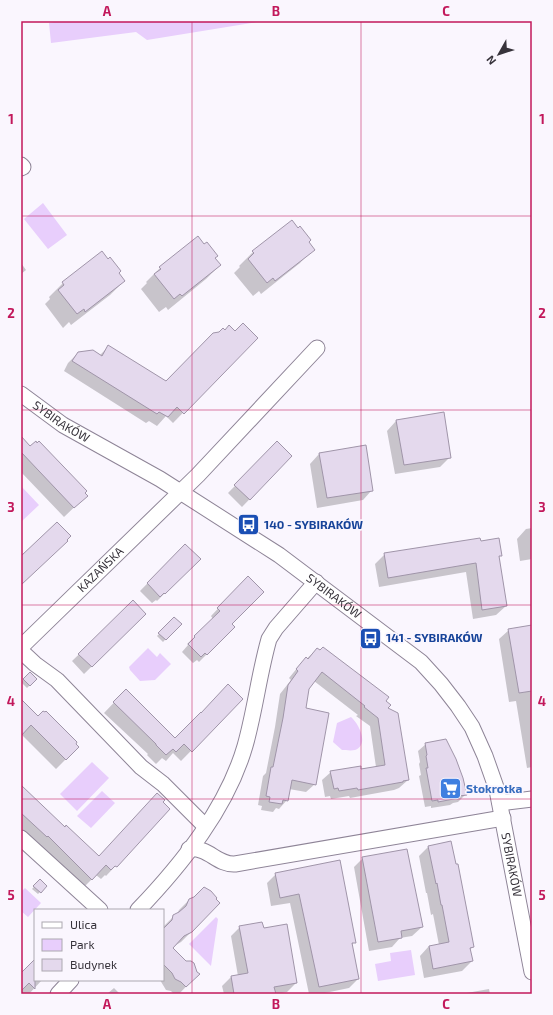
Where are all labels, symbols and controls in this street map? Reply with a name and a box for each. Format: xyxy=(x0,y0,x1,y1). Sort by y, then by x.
text: A xyxy=(103,3,112,19)
text: B xyxy=(272,3,280,19)
text: C xyxy=(442,3,450,19)
north arrow xyxy=(479,34,519,74)
text: N xyxy=(483,53,498,68)
text: 1 xyxy=(8,111,14,127)
text: 1 xyxy=(539,111,545,127)
text: 2 xyxy=(7,305,15,321)
text: 2 xyxy=(538,305,546,321)
street label: SYBIRAKÓW xyxy=(31,397,93,445)
text: 3 xyxy=(7,499,15,515)
text: 3 xyxy=(538,499,546,515)
bus stop icon: 140 - SYBIRAKÓW xyxy=(236,512,262,538)
place label: 140 - SYBIRAKÓW xyxy=(264,517,363,531)
street label: KAZAŃSKA xyxy=(74,543,126,594)
street label: SYBIRAKÓW xyxy=(304,570,365,621)
bus stop icon: 141 - SYBIRAKÓW xyxy=(357,625,383,651)
place label: 141 - SYBIRAKÓW xyxy=(386,630,483,644)
text: 4 xyxy=(7,693,15,709)
text: 4 xyxy=(538,693,546,709)
supermarket icon: Stokrotka xyxy=(438,776,464,802)
place label: Stokrotka xyxy=(466,781,522,795)
street label: SYBIRAKÓW xyxy=(499,831,525,898)
text: 5 xyxy=(7,887,15,903)
text: 5 xyxy=(538,887,546,903)
legend xyxy=(34,909,164,981)
text: Ulica xyxy=(70,917,97,931)
text: Park xyxy=(70,937,95,951)
text: Budynek xyxy=(70,957,117,971)
text: A xyxy=(103,996,112,1012)
text: B xyxy=(272,996,280,1012)
text: C xyxy=(442,996,450,1012)

